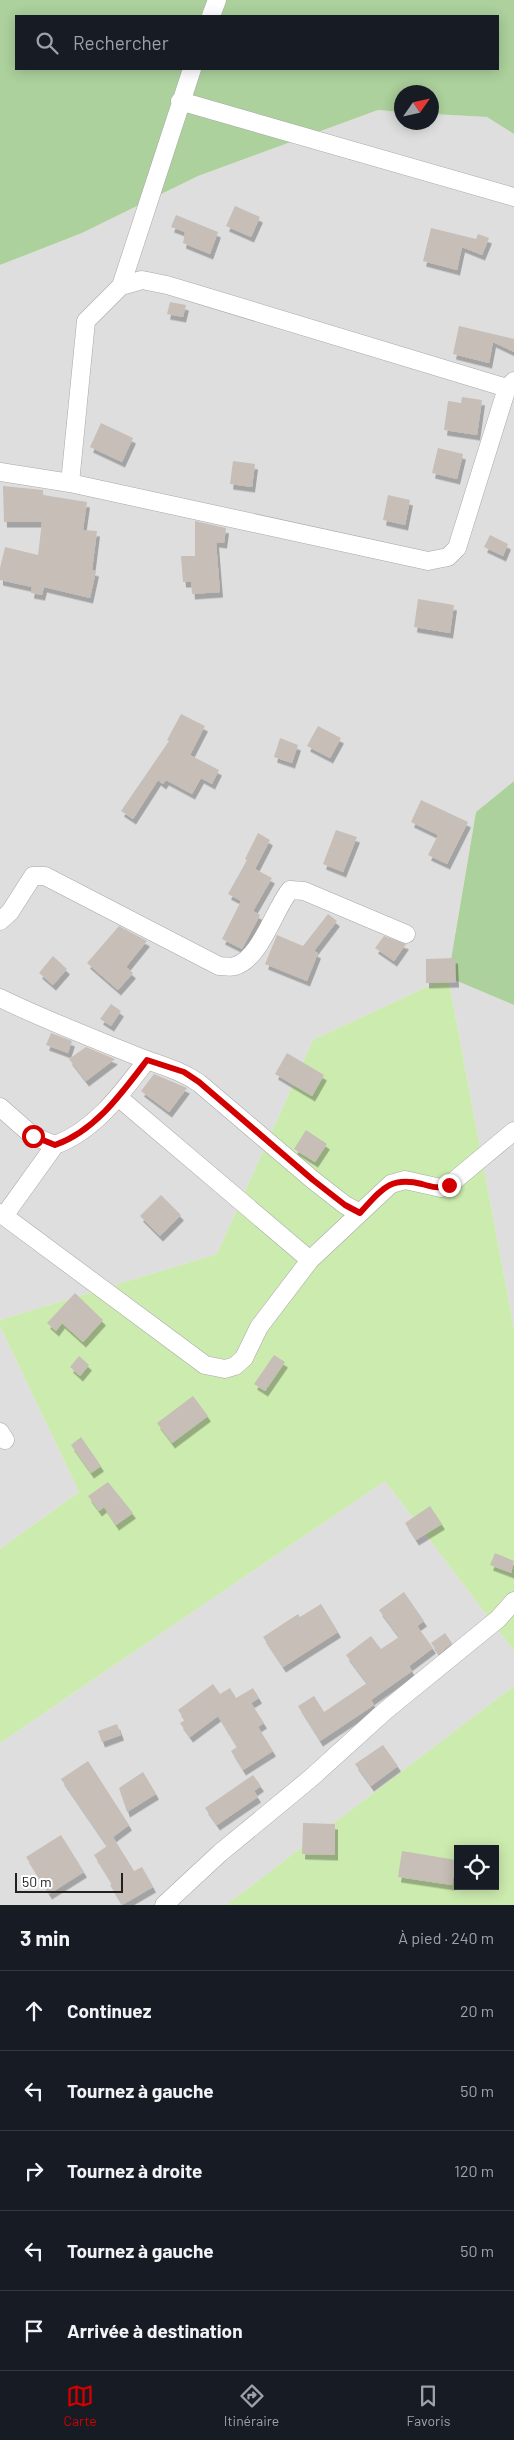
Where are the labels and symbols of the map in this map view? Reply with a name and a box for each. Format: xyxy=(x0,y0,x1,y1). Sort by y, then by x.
north arrow xyxy=(394,85,439,130)
route start xyxy=(22,1125,45,1148)
route end xyxy=(438,1174,461,1197)
scale bar xyxy=(15,1870,122,1893)

